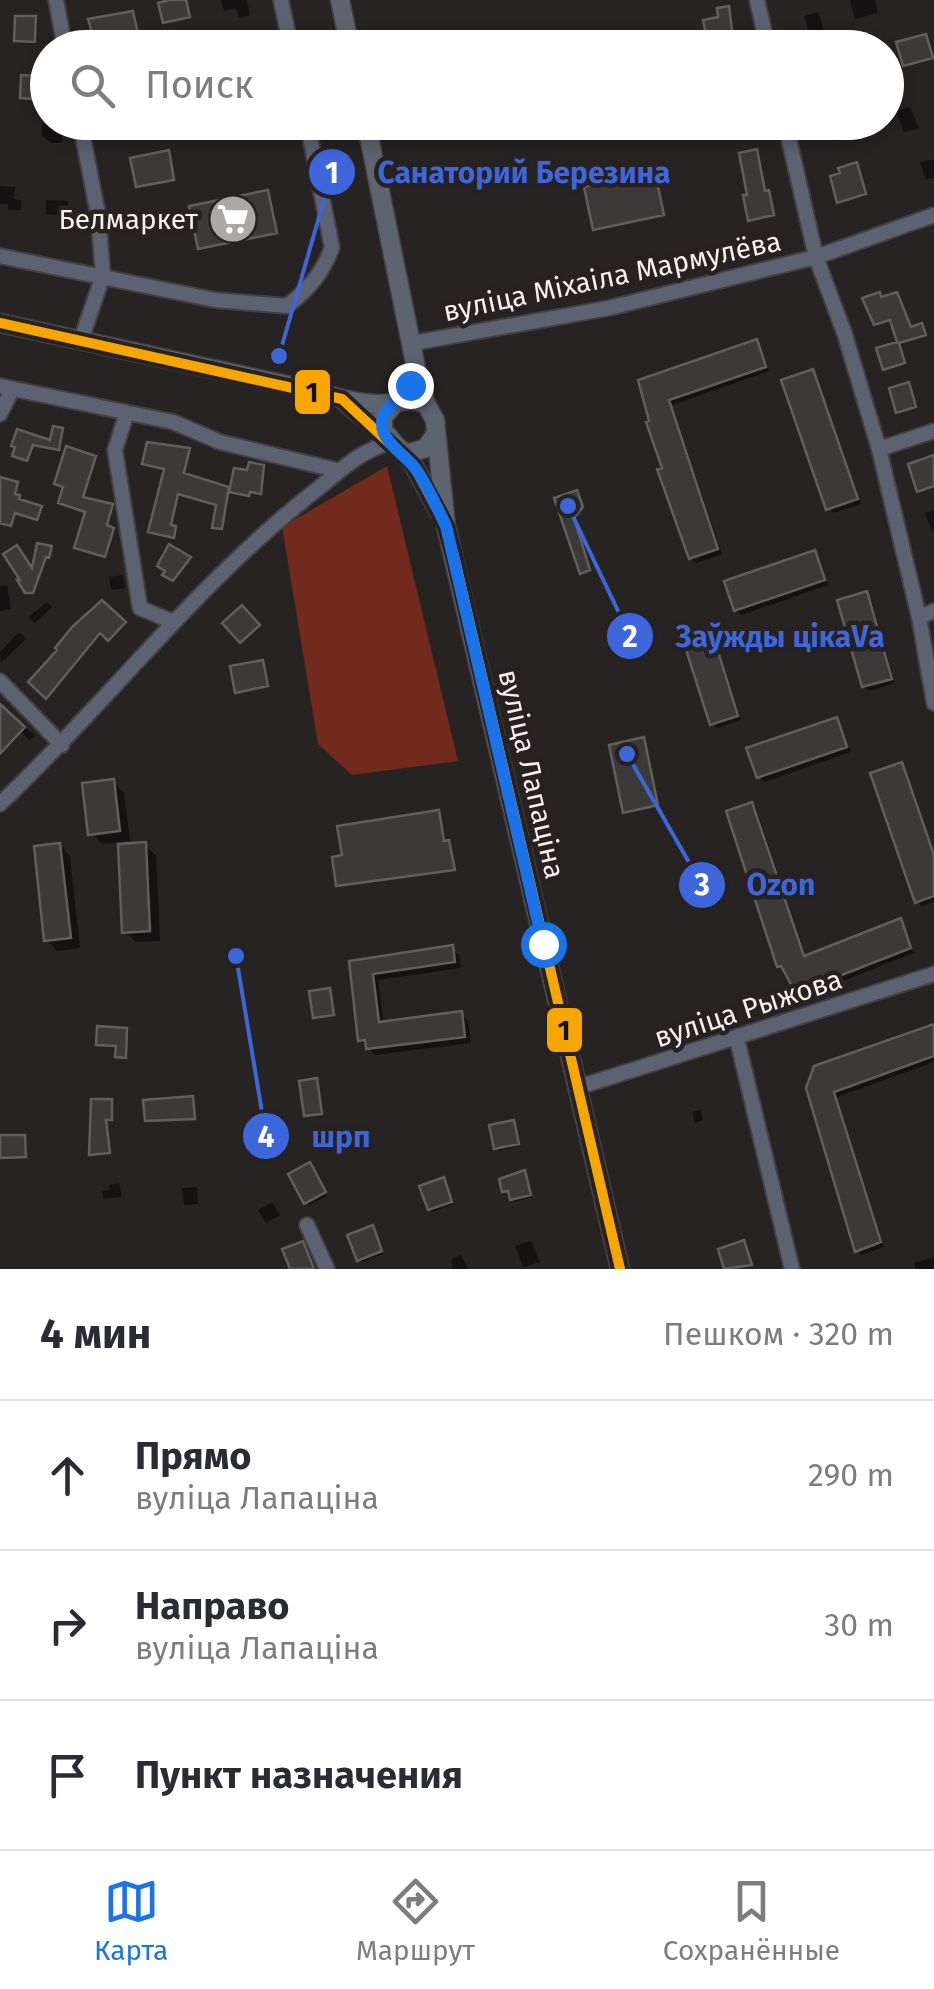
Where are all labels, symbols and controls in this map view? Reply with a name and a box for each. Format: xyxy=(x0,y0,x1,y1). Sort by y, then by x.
search box xyxy=(30,30,904,140)
icon: search xyxy=(65,58,120,113)
text: Поиск xyxy=(145,62,254,108)
callout: Санаторий Березина xyxy=(307,142,691,202)
text: 1 xyxy=(325,155,339,191)
text: Санаторий Березина xyxy=(377,155,671,191)
supermarket icon: Белмаркет xyxy=(207,193,259,245)
place label: Белмаркет xyxy=(59,203,198,236)
street label: вуліца Міхаіла Мармулёва xyxy=(440,225,784,328)
route end xyxy=(388,363,434,409)
line badge: 1 xyxy=(293,368,332,416)
text: 1 xyxy=(306,376,319,409)
callout: Заўжды цікаVа xyxy=(605,606,904,666)
text: 2 xyxy=(622,619,638,655)
text: Заўжды цікаVа xyxy=(674,619,885,655)
street label: вуліца Лапаціна xyxy=(491,666,572,882)
callout: Ozon xyxy=(677,855,836,915)
text: 3 xyxy=(693,867,710,903)
text: Ozon xyxy=(747,867,815,903)
route start xyxy=(521,922,567,968)
street label: вуліца Рыжова xyxy=(650,963,846,1054)
line badge: 1 xyxy=(545,1006,584,1054)
text: 1 xyxy=(558,1014,571,1047)
callout: шрп xyxy=(241,1106,390,1166)
text: 4 xyxy=(258,1119,275,1155)
text: шрп xyxy=(312,1119,370,1155)
text: 4 мин xyxy=(40,1309,151,1359)
text: Пешком · 320 m xyxy=(663,1315,894,1353)
text: Прямо xyxy=(135,1433,251,1479)
icon: ahead xyxy=(40,1448,95,1503)
text: 290 m xyxy=(808,1456,894,1494)
text: вуліца Лапаціна xyxy=(135,1479,379,1517)
text: Направо xyxy=(135,1583,289,1629)
icon: right xyxy=(40,1598,95,1653)
text: 30 m xyxy=(824,1606,894,1644)
text: вуліца Лапаціна xyxy=(135,1629,379,1667)
icon: arrive xyxy=(40,1748,95,1803)
text: Пункт назначения xyxy=(135,1752,463,1798)
tab: Карта xyxy=(94,1874,168,1967)
tab: Маршрут xyxy=(356,1874,475,1967)
tab: Сохранённые xyxy=(663,1874,840,1967)

